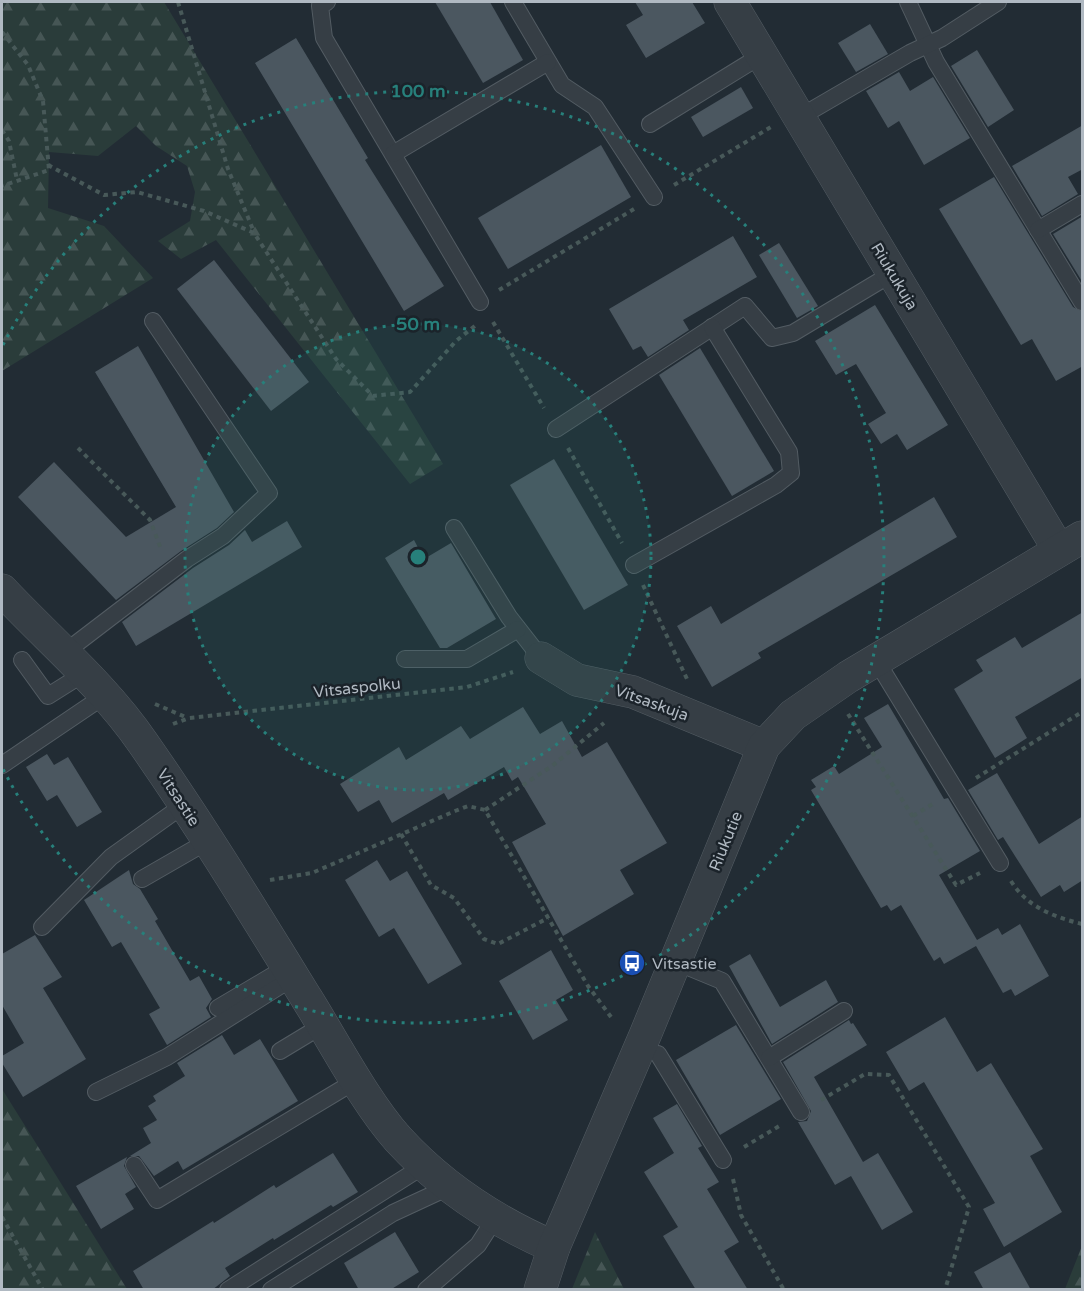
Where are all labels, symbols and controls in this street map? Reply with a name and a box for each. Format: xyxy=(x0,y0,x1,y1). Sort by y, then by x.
text: 100 m xyxy=(390,80,446,102)
street label: Riukukuja xyxy=(866,239,922,314)
text: 50 m xyxy=(396,313,440,335)
centre of rings xyxy=(408,547,428,567)
street label: Vitsaspolku xyxy=(312,673,402,703)
street label: Vitsaskuja xyxy=(612,680,691,725)
street label: Vitsastie xyxy=(152,765,204,830)
street label: Riukutie xyxy=(705,809,747,874)
bus stop icon: Vitsastie xyxy=(617,948,647,978)
place label: Vitsastie xyxy=(652,954,716,974)

